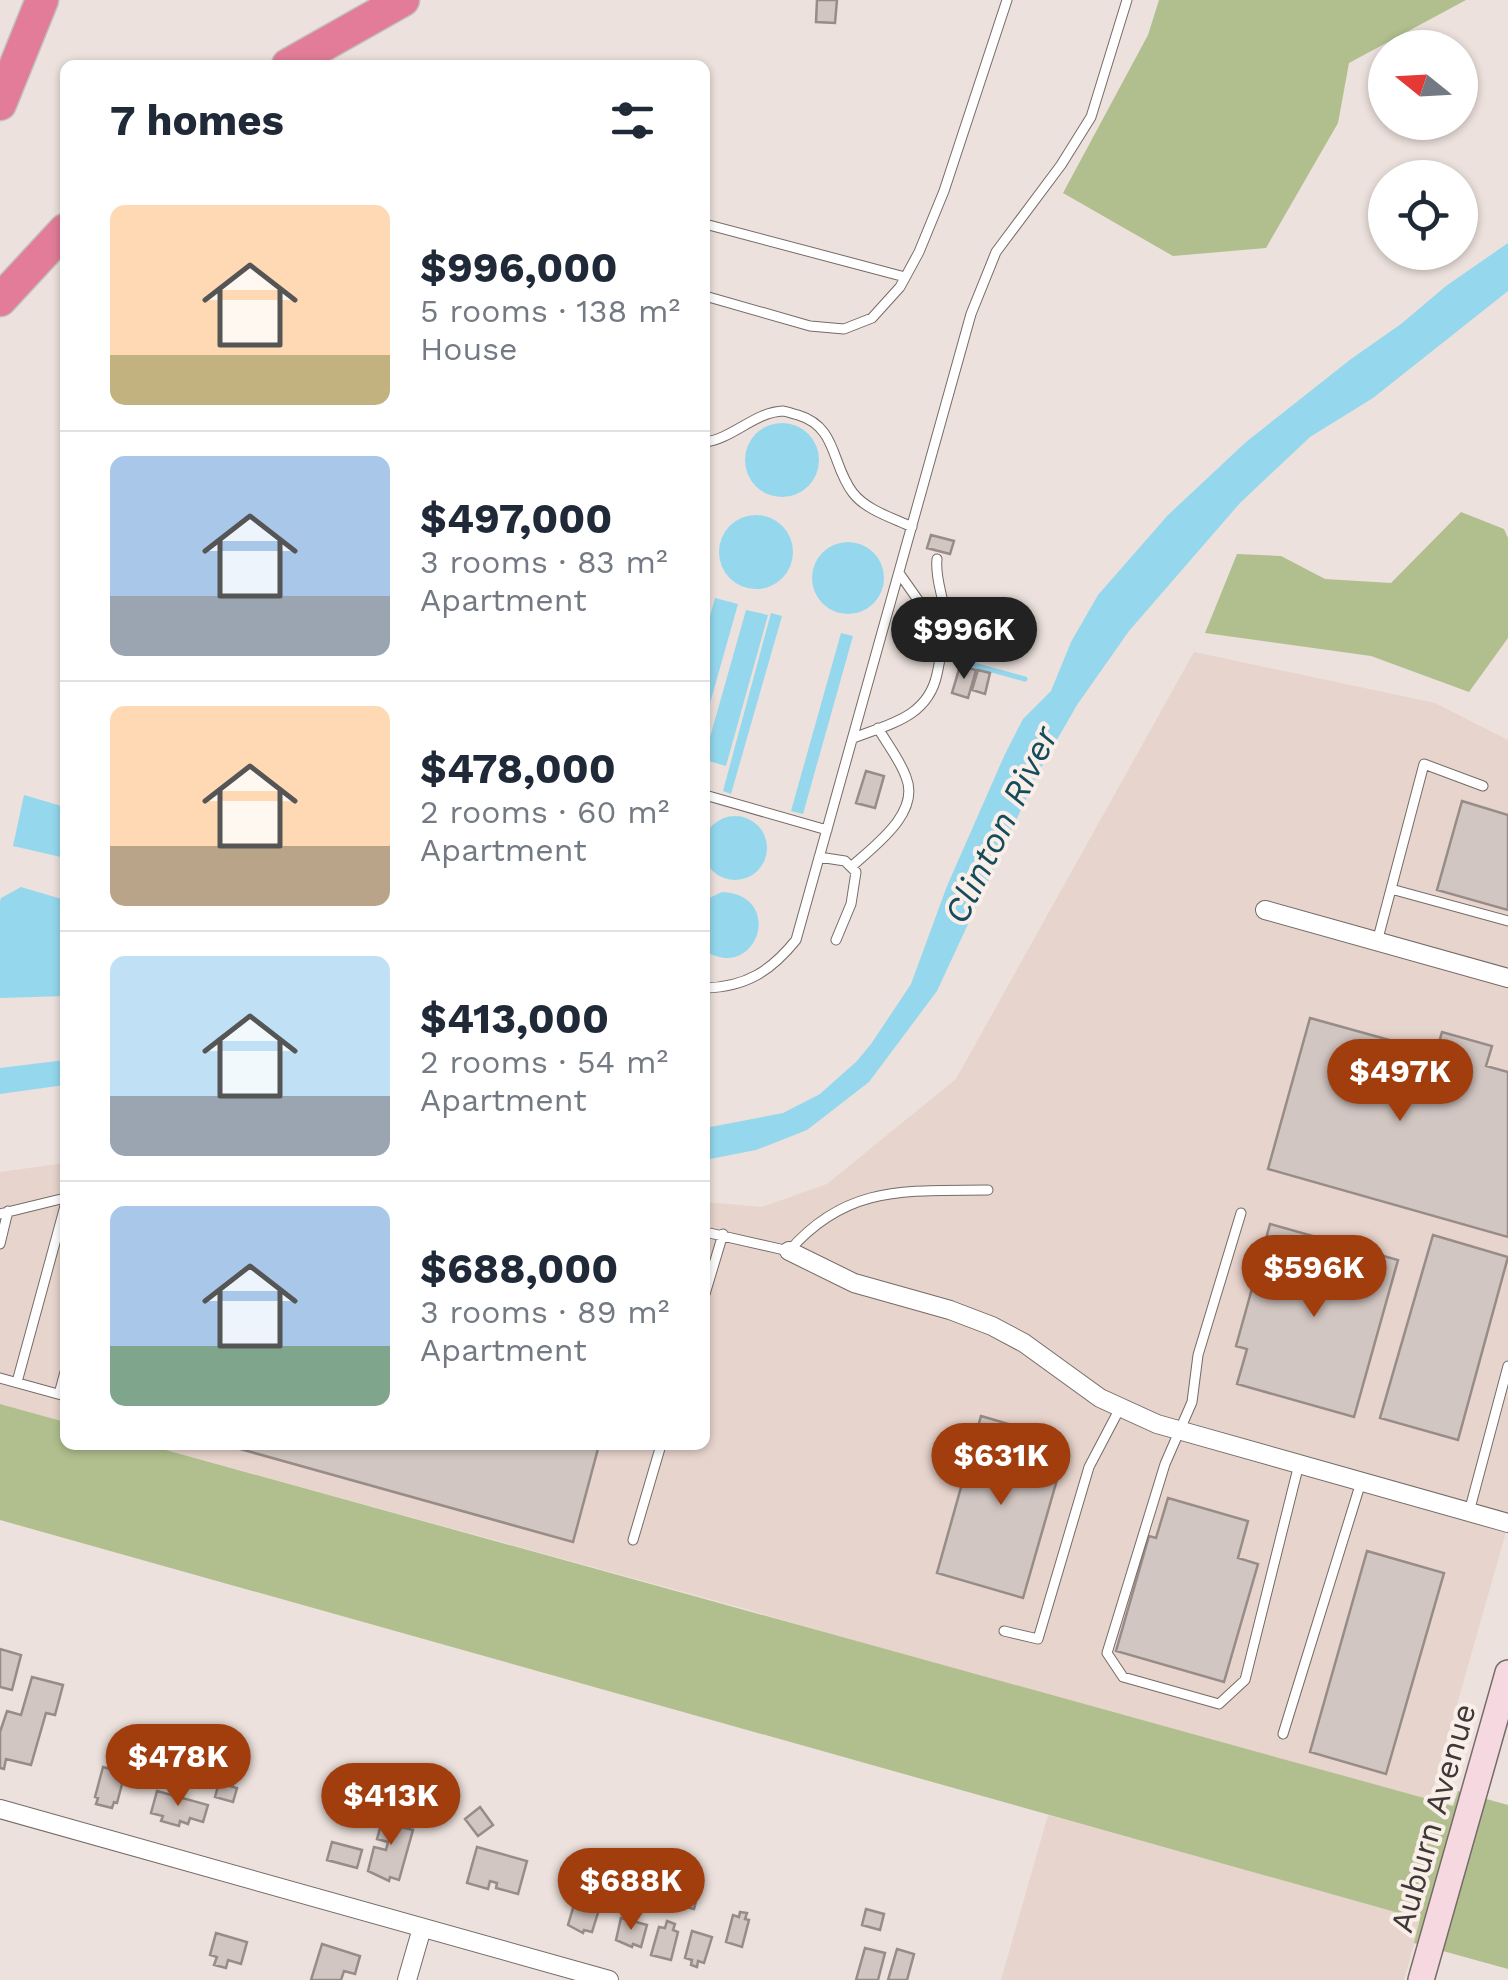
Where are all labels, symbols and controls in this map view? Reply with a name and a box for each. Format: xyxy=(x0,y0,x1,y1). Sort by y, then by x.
north arrow xyxy=(1368,30,1478,140)
map controls xyxy=(1368,30,1478,270)
icon: filters xyxy=(605,93,660,148)
text: 7 homes xyxy=(110,96,284,145)
button: locate xyxy=(1368,160,1478,270)
text: $996,000 xyxy=(420,243,617,292)
icon: home xyxy=(190,245,310,365)
text: 5 rooms · 138 m² xyxy=(420,292,680,330)
text: House xyxy=(420,330,518,368)
text: $497,000 xyxy=(420,494,612,543)
icon: home xyxy=(190,496,310,616)
text: 3 rooms · 83 m² xyxy=(420,543,668,581)
text: Apartment xyxy=(420,581,587,619)
pin: $996K xyxy=(894,597,1034,682)
text: $996K xyxy=(913,610,1015,648)
water label: Clinton River xyxy=(935,718,1067,931)
text: $478,000 xyxy=(420,744,616,793)
icon: home xyxy=(190,746,310,866)
text: 2 rooms · 60 m² xyxy=(420,793,669,831)
text: Apartment xyxy=(420,831,587,869)
text: $413,000 xyxy=(420,994,609,1043)
icon: home xyxy=(190,996,310,1116)
pin: $497K xyxy=(1330,1039,1470,1124)
text: 2 rooms · 54 m² xyxy=(420,1043,668,1081)
text: $497K xyxy=(1349,1052,1451,1090)
text: Apartment xyxy=(420,1081,587,1119)
pin: $596K xyxy=(1244,1235,1384,1320)
text: $688,000 xyxy=(420,1244,618,1293)
icon: home xyxy=(190,1246,310,1366)
text: $596K xyxy=(1264,1248,1364,1286)
text: 3 rooms · 89 m² xyxy=(420,1293,669,1331)
text: Apartment xyxy=(420,1331,587,1369)
pin: $631K xyxy=(931,1423,1071,1508)
text: $631K xyxy=(953,1436,1049,1474)
street label: Auburn Avenue xyxy=(1382,1699,1484,1937)
pin: $478K xyxy=(108,1724,248,1809)
text: $478K xyxy=(128,1737,228,1775)
pin: $413K xyxy=(321,1763,461,1848)
text: $413K xyxy=(343,1776,439,1814)
pin: $688K xyxy=(561,1848,701,1933)
text: $688K xyxy=(580,1861,682,1899)

